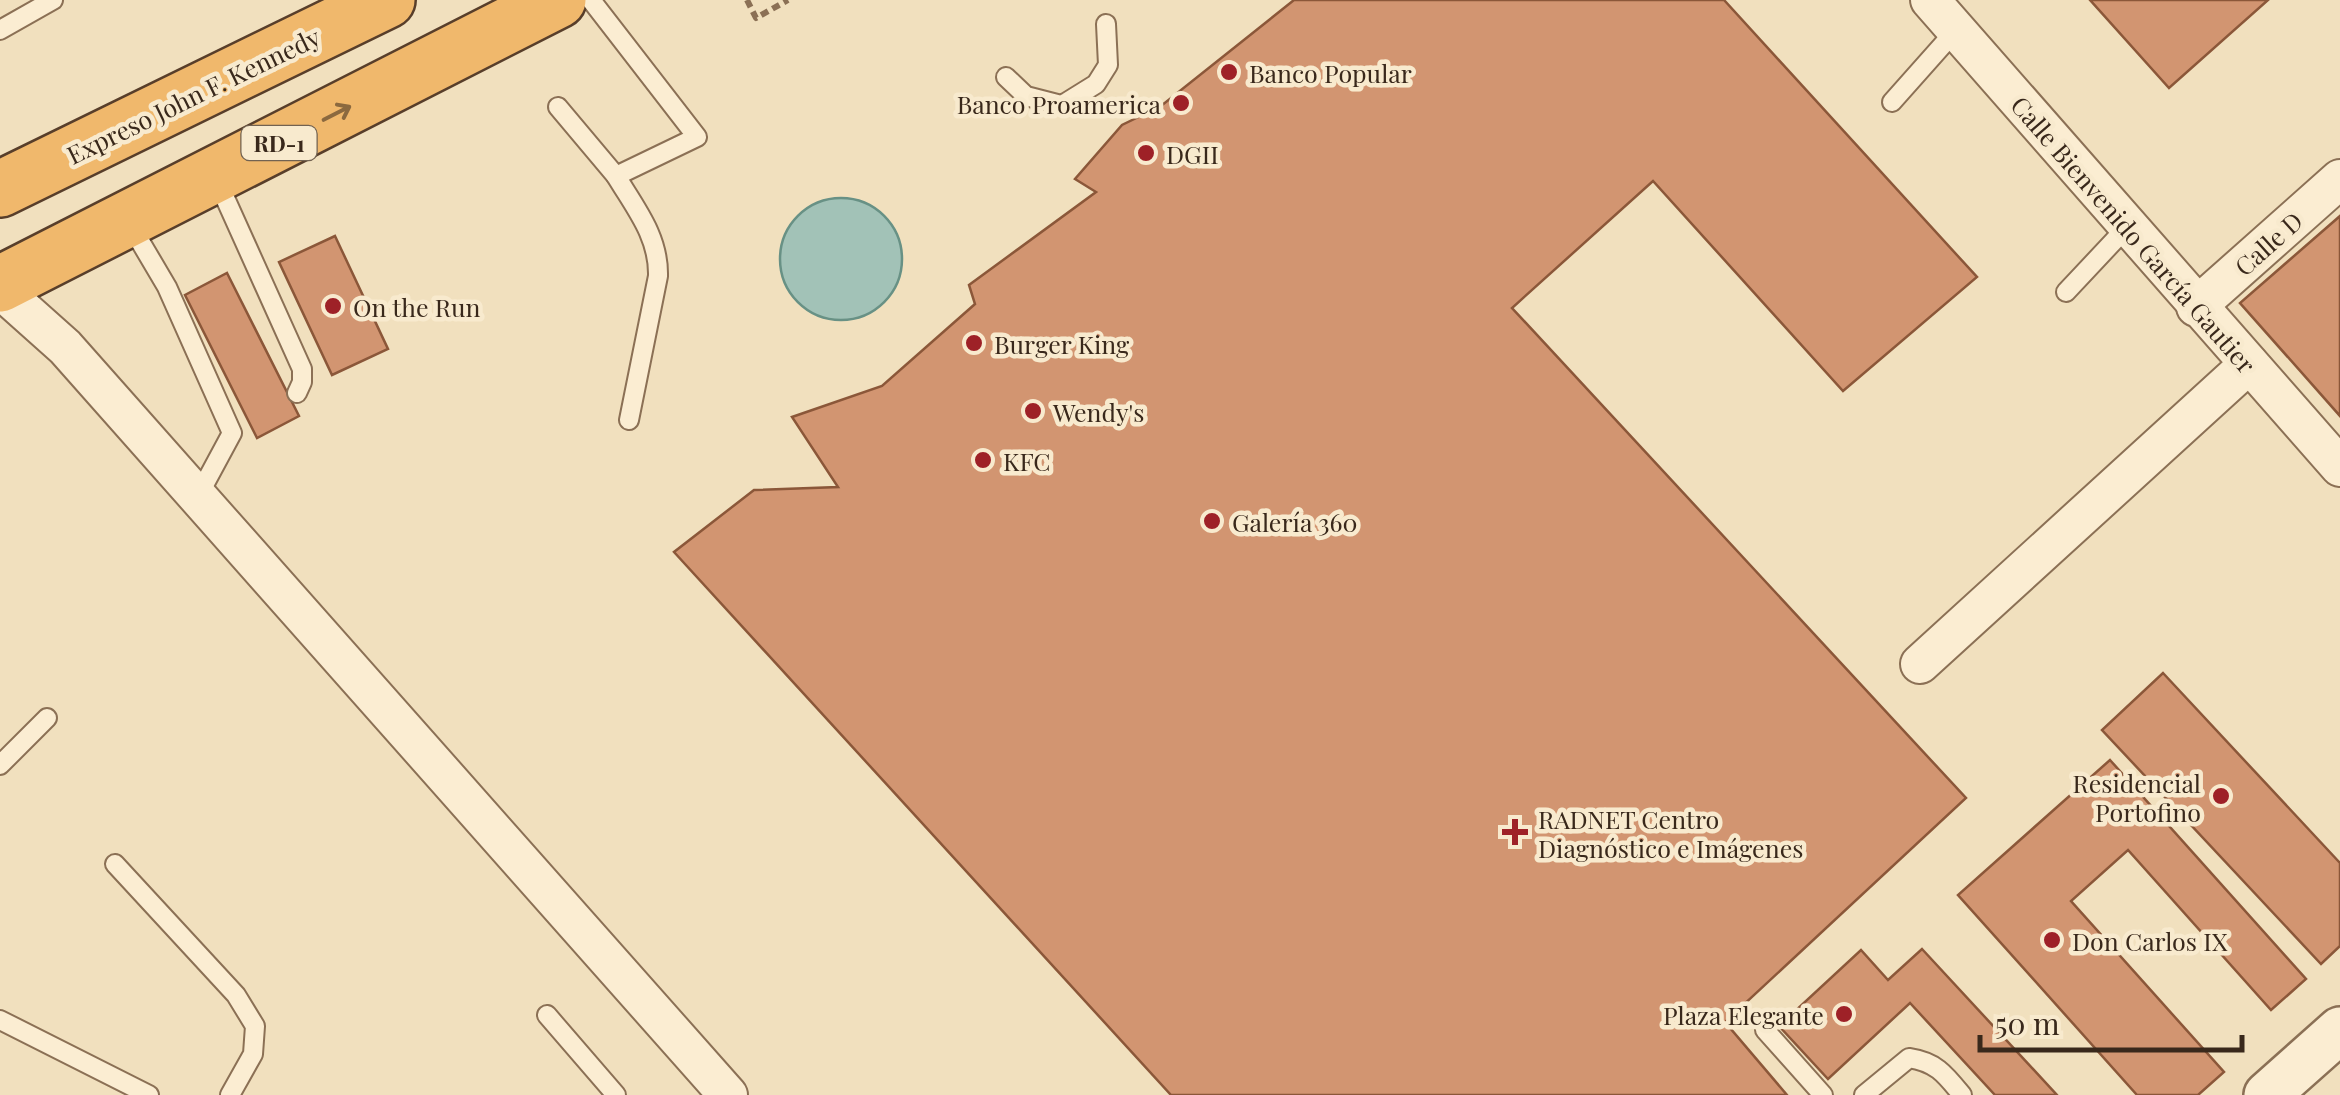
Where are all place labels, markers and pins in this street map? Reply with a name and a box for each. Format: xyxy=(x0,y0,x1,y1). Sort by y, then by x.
place label: Banco Popular xyxy=(1249,56,1412,89)
marker: Banco Popular xyxy=(1218,61,1240,83)
place label: Banco Proamerica xyxy=(957,87,1162,120)
marker: Banco Proamerica xyxy=(1170,92,1192,114)
place label: DGII xyxy=(1166,137,1219,170)
marker: DGII xyxy=(1135,142,1157,164)
place label: On the Run xyxy=(353,290,481,323)
marker: On the Run xyxy=(322,295,344,317)
place label: Burger King xyxy=(994,327,1130,360)
marker: Burger King xyxy=(963,332,985,354)
place label: Wendy's xyxy=(1052,395,1145,428)
marker: Wendy's xyxy=(1022,400,1044,422)
place label: KFC xyxy=(1003,444,1051,477)
marker: KFC xyxy=(972,449,994,471)
place label: Galería 360 xyxy=(1232,505,1357,538)
marker: Galería 360 xyxy=(1201,510,1223,532)
place label: Residencial Portofino xyxy=(2072,766,2201,828)
marker: Residencial Portofino xyxy=(2210,785,2232,807)
place label: RADNET Centro Diagnóstico e Imágenes xyxy=(1538,802,1803,864)
marker: RADNET Centro Diagnóstico e Imágenes xyxy=(1502,819,1528,845)
place label: Don Carlos IX xyxy=(2072,924,2228,957)
marker: Don Carlos IX xyxy=(2041,929,2063,951)
place label: Plaza Elegante xyxy=(1663,998,1824,1031)
marker: Plaza Elegante xyxy=(1833,1003,1855,1025)

